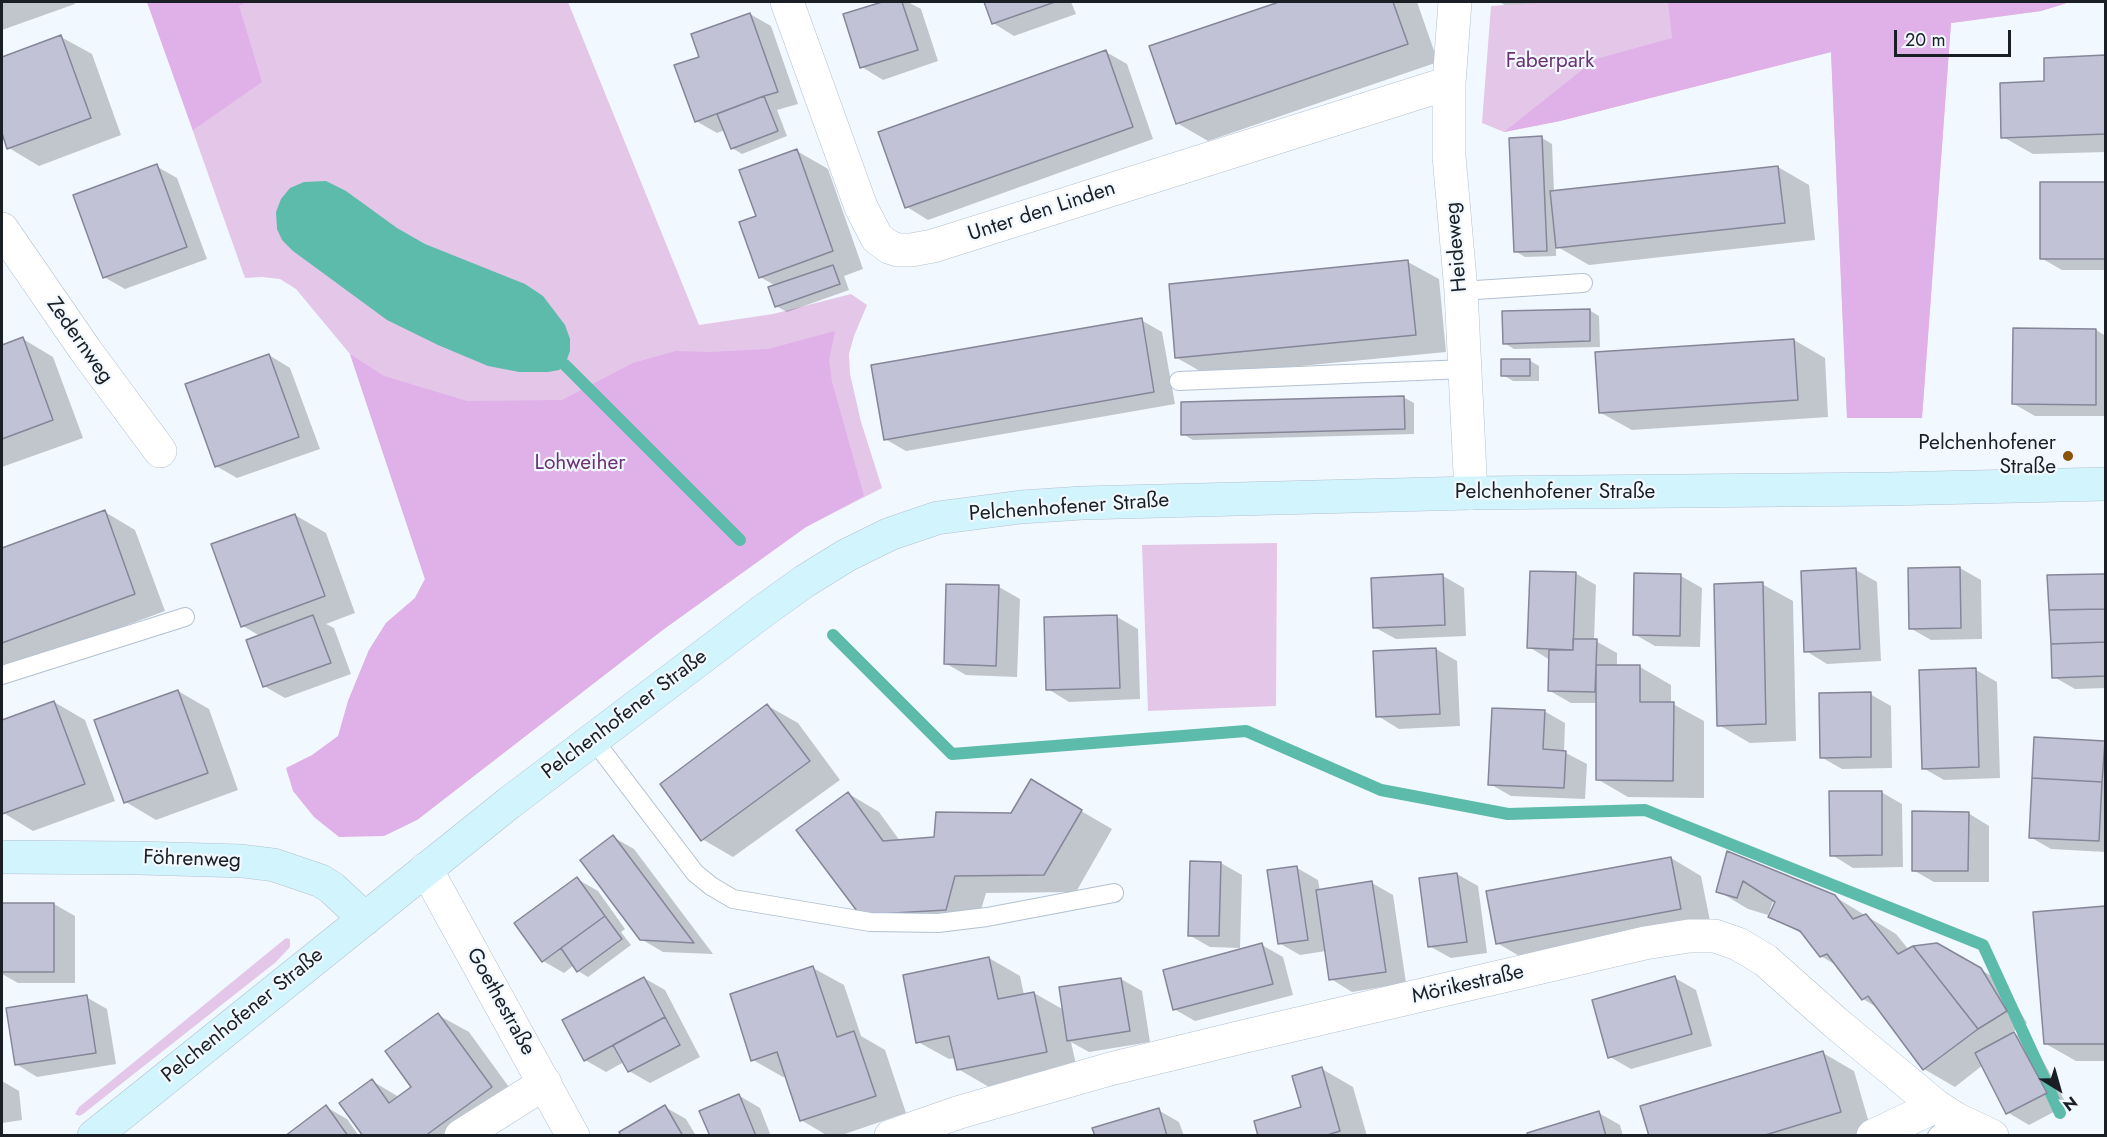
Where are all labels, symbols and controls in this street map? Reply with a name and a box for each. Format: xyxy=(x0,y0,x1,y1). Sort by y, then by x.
scale bar xyxy=(1897,18,2014,56)
text: 20 m xyxy=(1905,27,1945,53)
park label: Faberpark xyxy=(1506,49,1594,75)
street label: Unter den Linden xyxy=(965,176,1119,248)
street label: Heideweg xyxy=(1441,201,1473,293)
street label: Zedernweg xyxy=(40,293,118,389)
place label: Pelchenhofener Straße xyxy=(1918,431,2056,481)
marker: Pelchenhofener Straße xyxy=(2061,449,2075,463)
park label: Lohweiher xyxy=(534,451,626,477)
street label: Pelchenhofener Straße xyxy=(1455,480,1655,506)
street label: Pelchenhofener Straße xyxy=(968,488,1170,528)
street label: Pelchenhofener Straße xyxy=(537,645,713,785)
street label: Föhrenweg xyxy=(143,846,241,874)
street label: Pelchenhofener Straße xyxy=(157,943,329,1089)
street label: Goethestraße xyxy=(460,944,540,1060)
street label: Mörikestraße xyxy=(1409,960,1527,1010)
north arrow xyxy=(2029,1059,2089,1119)
text: N xyxy=(2058,1091,2082,1117)

